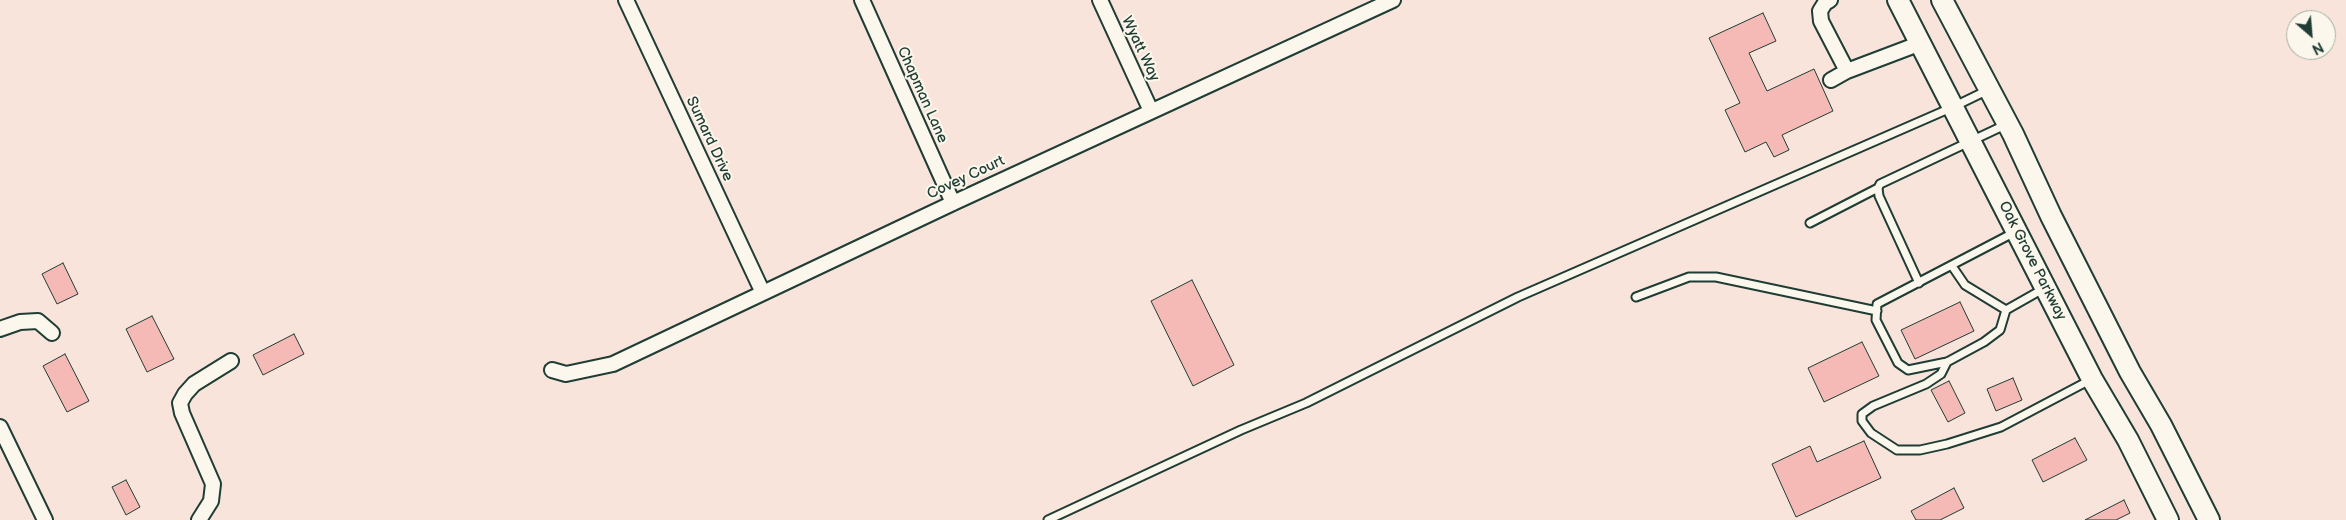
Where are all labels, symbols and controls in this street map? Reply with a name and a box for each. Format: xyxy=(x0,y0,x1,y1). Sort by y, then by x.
north arrow xyxy=(2286,10,2336,60)
street label: Wyatt Way xyxy=(1117,14,1163,84)
text: N xyxy=(2309,38,2326,58)
street label: Chapman Lane xyxy=(893,44,951,146)
street label: Sumard Drive xyxy=(682,94,736,184)
street label: Covey Court xyxy=(924,152,1008,204)
street label: Oak Grove Parkway xyxy=(1994,198,2070,324)

